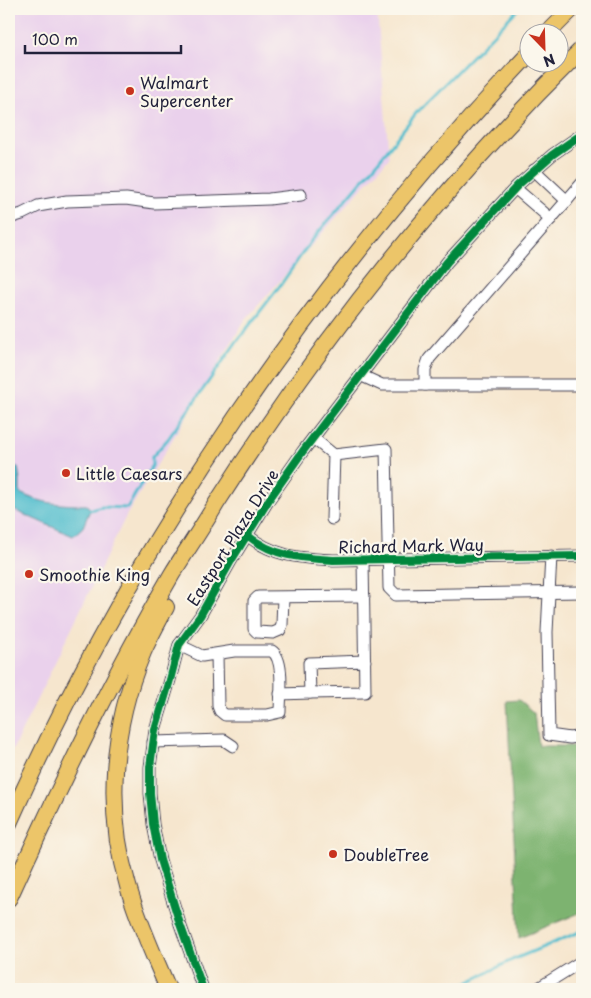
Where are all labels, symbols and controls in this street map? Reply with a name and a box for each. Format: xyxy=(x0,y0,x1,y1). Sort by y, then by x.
scale bar xyxy=(25,22,181,54)
north arrow xyxy=(518,22,568,72)
text: 100 m xyxy=(32,27,78,50)
text: N xyxy=(540,49,558,72)
place label: Walmart Supercenter xyxy=(140,70,234,112)
marker: Walmart Supercenter xyxy=(124,85,136,97)
place label: Little Caesars xyxy=(76,461,182,485)
street label: Eastport Plaza Drive xyxy=(180,464,284,610)
marker: Little Caesars xyxy=(60,467,72,479)
street label: Richard Mark Way xyxy=(338,532,484,558)
place label: Smoothie King xyxy=(39,562,150,586)
marker: Smoothie King xyxy=(23,568,35,580)
place label: DoubleTree xyxy=(343,842,429,866)
marker: DoubleTree xyxy=(327,848,339,860)

